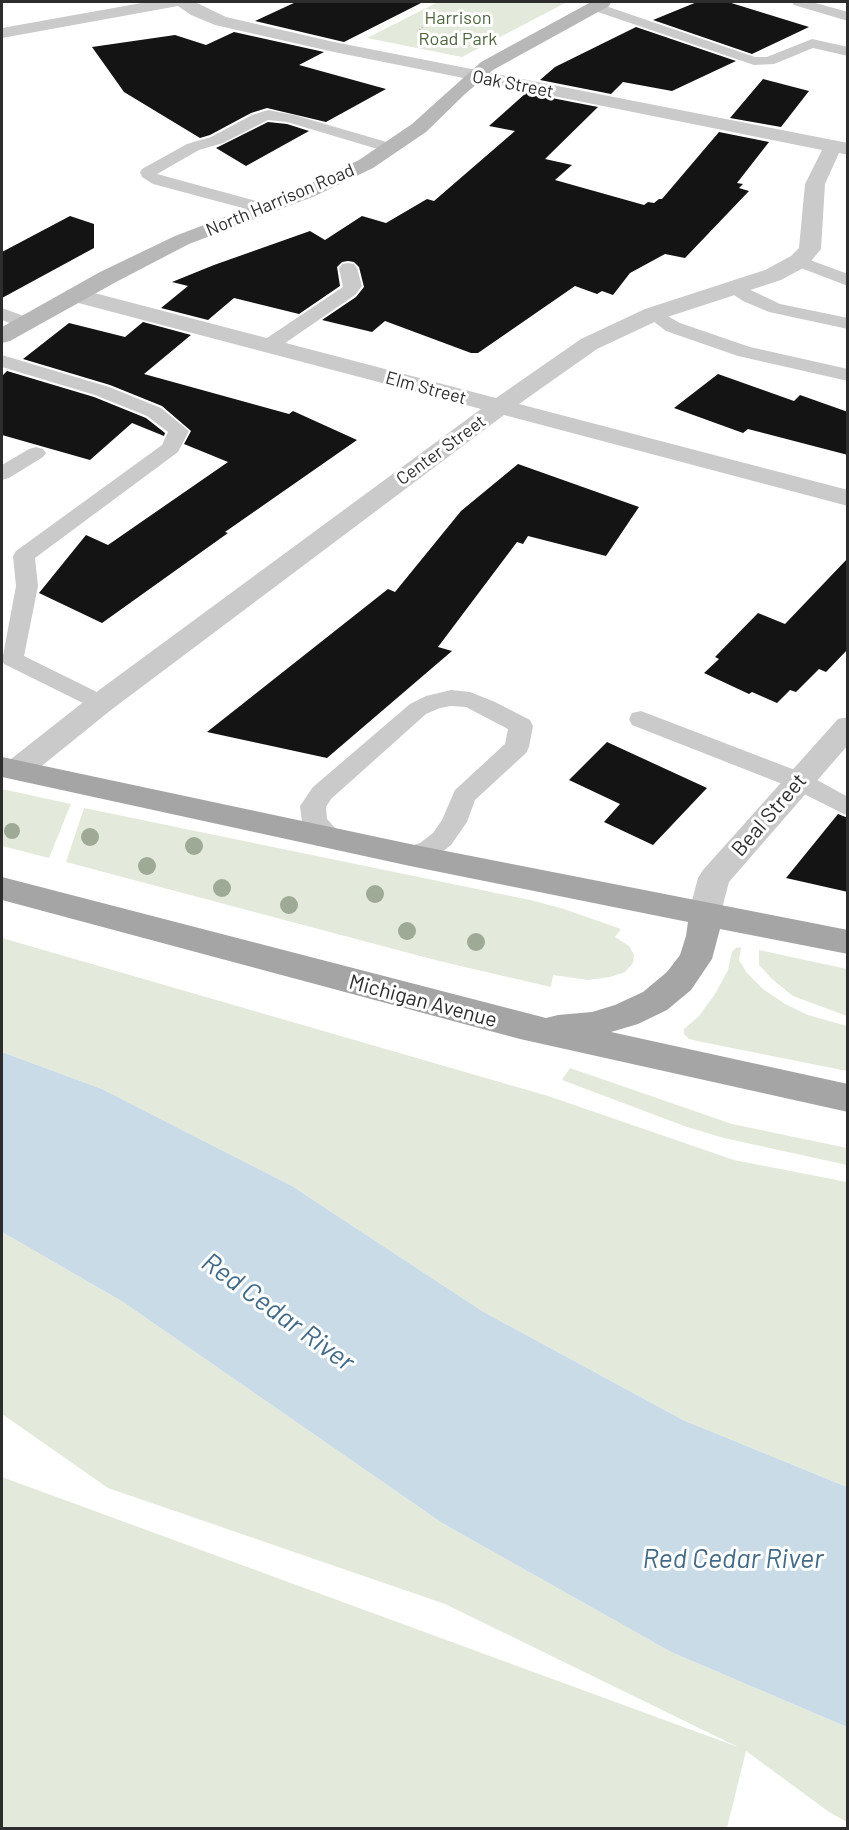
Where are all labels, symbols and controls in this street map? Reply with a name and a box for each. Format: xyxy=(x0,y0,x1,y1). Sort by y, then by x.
park label: Harrison Road Park xyxy=(419,7,497,50)
street label: Oak Street xyxy=(471,66,555,102)
street label: North Harrison Road xyxy=(203,159,357,241)
street label: Elm Street xyxy=(383,367,469,409)
street label: Center Street xyxy=(392,410,490,490)
street label: Beal Street xyxy=(726,768,812,862)
street label: Michigan Avenue xyxy=(346,969,500,1033)
water label: Red Cedar River xyxy=(195,1246,361,1378)
water label: Red Cedar River xyxy=(643,1543,823,1575)

